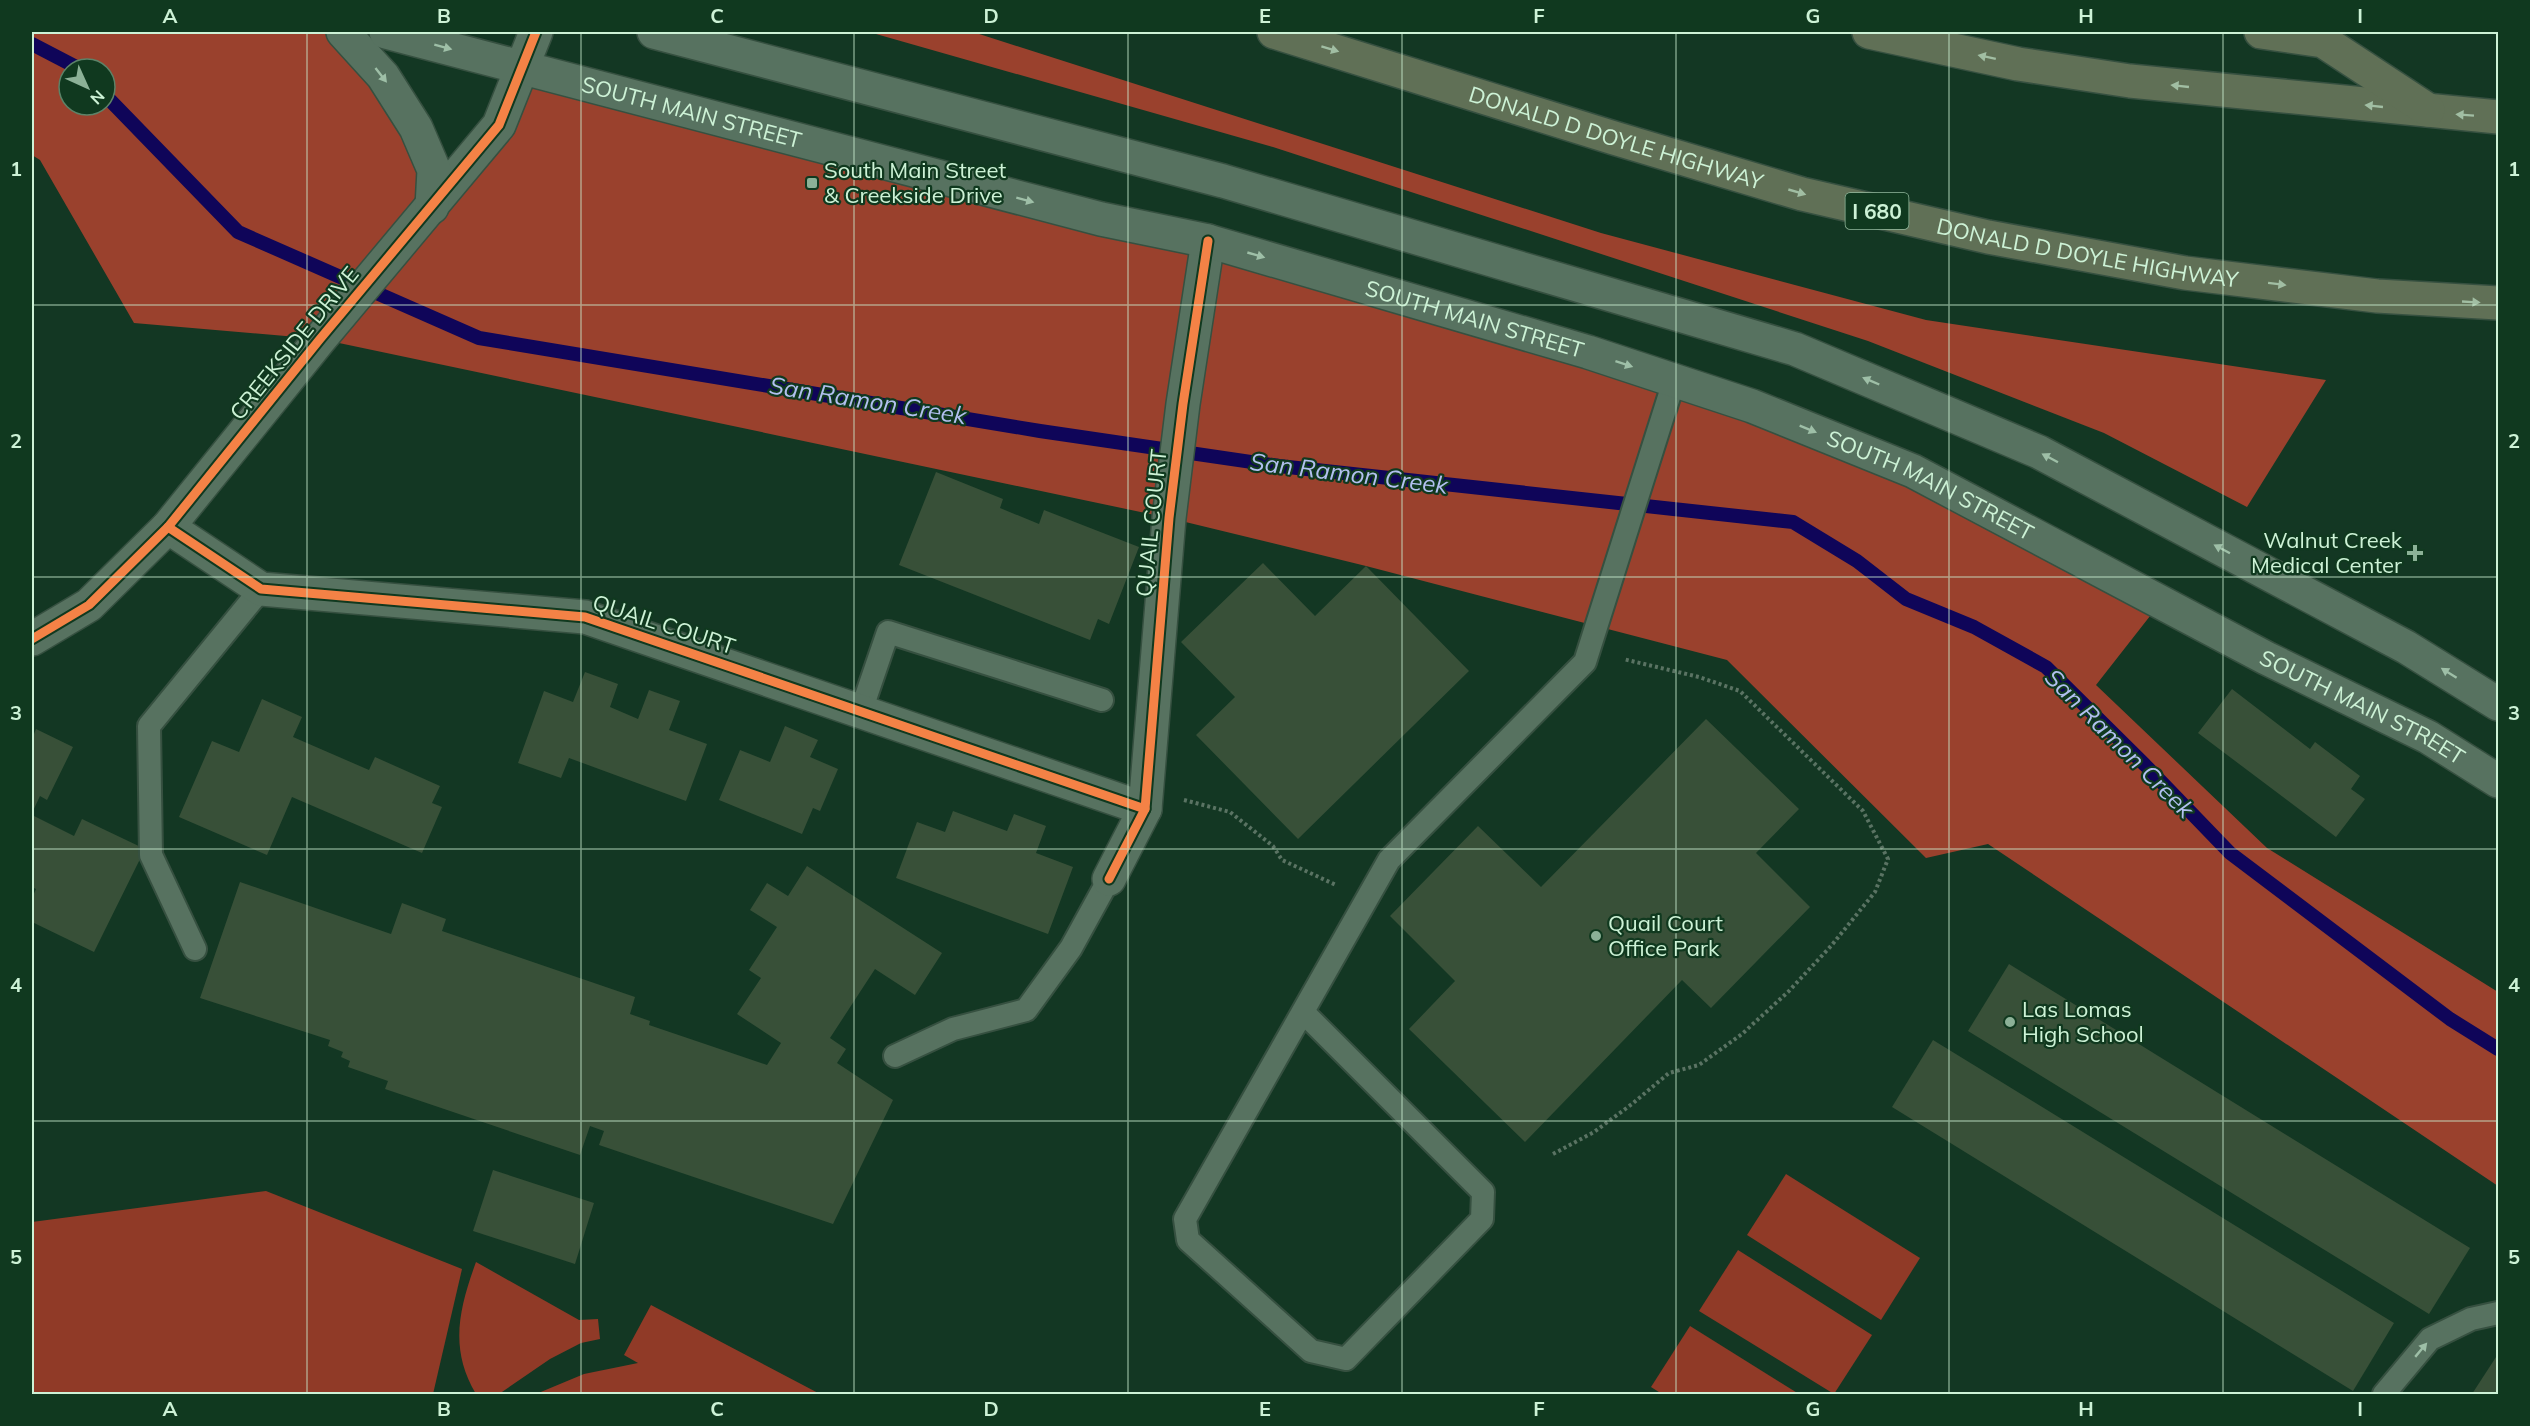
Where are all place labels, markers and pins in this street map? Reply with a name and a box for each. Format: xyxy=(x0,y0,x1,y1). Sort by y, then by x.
place label: South Main Street & Creekside Drive xyxy=(824,156,1006,209)
marker: South Main Street & Creekside Drive xyxy=(805,176,819,190)
place label: Walnut Creek Medical Center xyxy=(2251,526,2403,579)
marker: Walnut Creek Medical Center xyxy=(2406,544,2424,562)
place label: Quail Court Office Park xyxy=(1608,909,1723,962)
marker: Quail Court Office Park xyxy=(1589,929,1603,943)
place label: Las Lomas High School xyxy=(2022,995,2144,1048)
marker: Las Lomas High School xyxy=(2003,1015,2017,1029)

